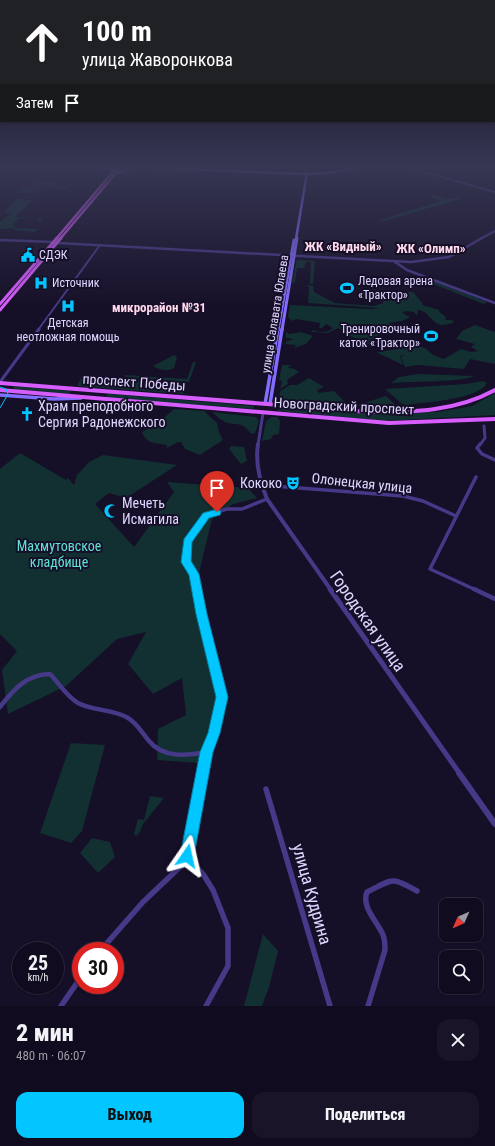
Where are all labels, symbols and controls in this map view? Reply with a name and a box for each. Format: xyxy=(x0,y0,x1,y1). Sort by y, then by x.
text: 100 m xyxy=(82,15,152,48)
icon: ahead xyxy=(16,16,68,68)
text: улица Жаворонкова xyxy=(82,49,233,70)
icon: arrive xyxy=(61,92,83,114)
text: Затем xyxy=(16,94,53,112)
district label: ЖК «Видный» xyxy=(305,239,382,254)
district label: ЖК «Олимп» xyxy=(396,241,466,256)
public building icon: СДЭК xyxy=(20,247,36,263)
place label: СДЭК xyxy=(39,248,68,262)
street label: улица Салавата Юлаева xyxy=(259,254,291,374)
place label: Ледовая арена «Трактор» xyxy=(358,274,433,302)
hospital icon: Источник xyxy=(33,275,49,291)
place label: Источник xyxy=(52,276,100,290)
sports icon: Ледовая арена «Трактор» xyxy=(339,280,355,296)
hospital icon: Детская неотложная помощь xyxy=(60,298,76,314)
district label: микрорайон №31 xyxy=(112,300,206,315)
place label: Детская неотложная помощь xyxy=(17,316,120,344)
place label: Тренировочный каток «Трактор» xyxy=(339,322,420,350)
sports icon: Тренировочный каток «Трактор» xyxy=(423,328,439,344)
street label: проспект Победы xyxy=(82,370,186,394)
street label: Новоградский проспект xyxy=(273,394,415,418)
place label: Храм преподобного Сергия Радонежского xyxy=(38,398,166,430)
church icon: Храм преподобного Сергия Радонежского xyxy=(19,406,35,422)
street label: Олонецкая улица xyxy=(311,470,413,496)
pin xyxy=(200,471,234,512)
place label: Кококо xyxy=(240,475,282,491)
theatre icon: Кококо xyxy=(285,475,301,491)
icon: arrive xyxy=(206,477,228,499)
place label: Мечеть Исмагила xyxy=(122,495,179,527)
mosque icon: Мечеть Исмагила xyxy=(103,503,119,519)
park label: Махмутовское кладбище xyxy=(17,538,102,570)
street label: Городская улица xyxy=(326,567,410,675)
position arrow xyxy=(166,835,208,877)
street label: улица Кудрина xyxy=(288,841,336,947)
north arrow xyxy=(439,898,483,942)
map controls xyxy=(439,898,483,994)
speed limit sign: 30 xyxy=(72,942,124,994)
button: search xyxy=(439,950,483,994)
text: 25 xyxy=(28,951,48,975)
text: km/h xyxy=(28,972,48,983)
text: 2 мин xyxy=(16,1019,74,1047)
button: close xyxy=(437,1019,479,1061)
text: 480 m · 06:07 xyxy=(16,1048,86,1063)
button: Выход xyxy=(16,1092,244,1138)
button: Поделиться xyxy=(252,1092,479,1138)

